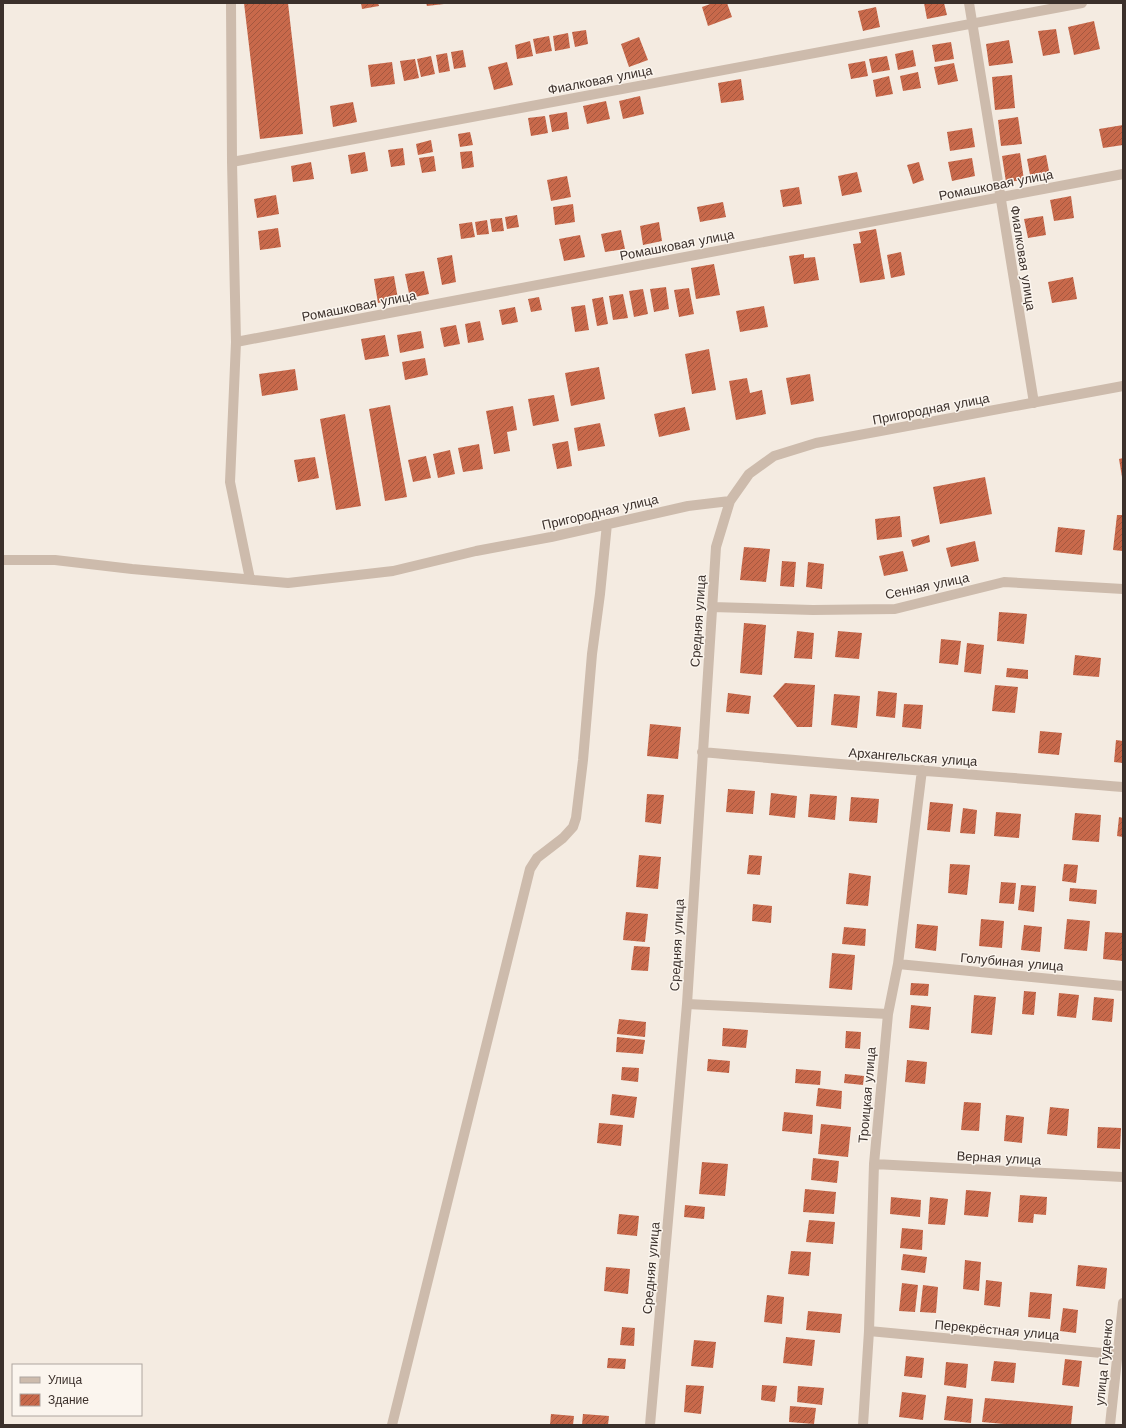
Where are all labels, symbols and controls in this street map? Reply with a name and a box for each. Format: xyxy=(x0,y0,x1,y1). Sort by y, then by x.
street label: Фиалковая улица xyxy=(546,62,654,97)
street label: Ромашковая улица xyxy=(938,166,1055,203)
street label: Фиалковая улица xyxy=(1007,204,1039,312)
street label: Ромашковая улица xyxy=(619,226,736,263)
street label: Ромашковая улица xyxy=(301,287,418,324)
street label: Пригородная улица xyxy=(871,390,992,428)
street label: Пригородная улица xyxy=(540,491,660,533)
street label: Сенная улица xyxy=(884,570,971,602)
street label: Средняя улица xyxy=(687,574,709,668)
street label: Архангельская улица xyxy=(848,745,979,769)
street label: Средняя улица xyxy=(667,898,687,992)
street label: Голубиная улица xyxy=(960,950,1065,974)
street label: Троицкая улица xyxy=(855,1045,879,1144)
street label: Верная улица xyxy=(956,1148,1042,1168)
street label: Средняя улица xyxy=(639,1220,663,1315)
street label: Перекрёстная улица xyxy=(934,1317,1061,1343)
street label: улица Гуденко xyxy=(1092,1318,1116,1406)
legend xyxy=(12,1364,142,1416)
text: Улица xyxy=(48,1373,82,1387)
text: Здание xyxy=(48,1393,89,1407)

